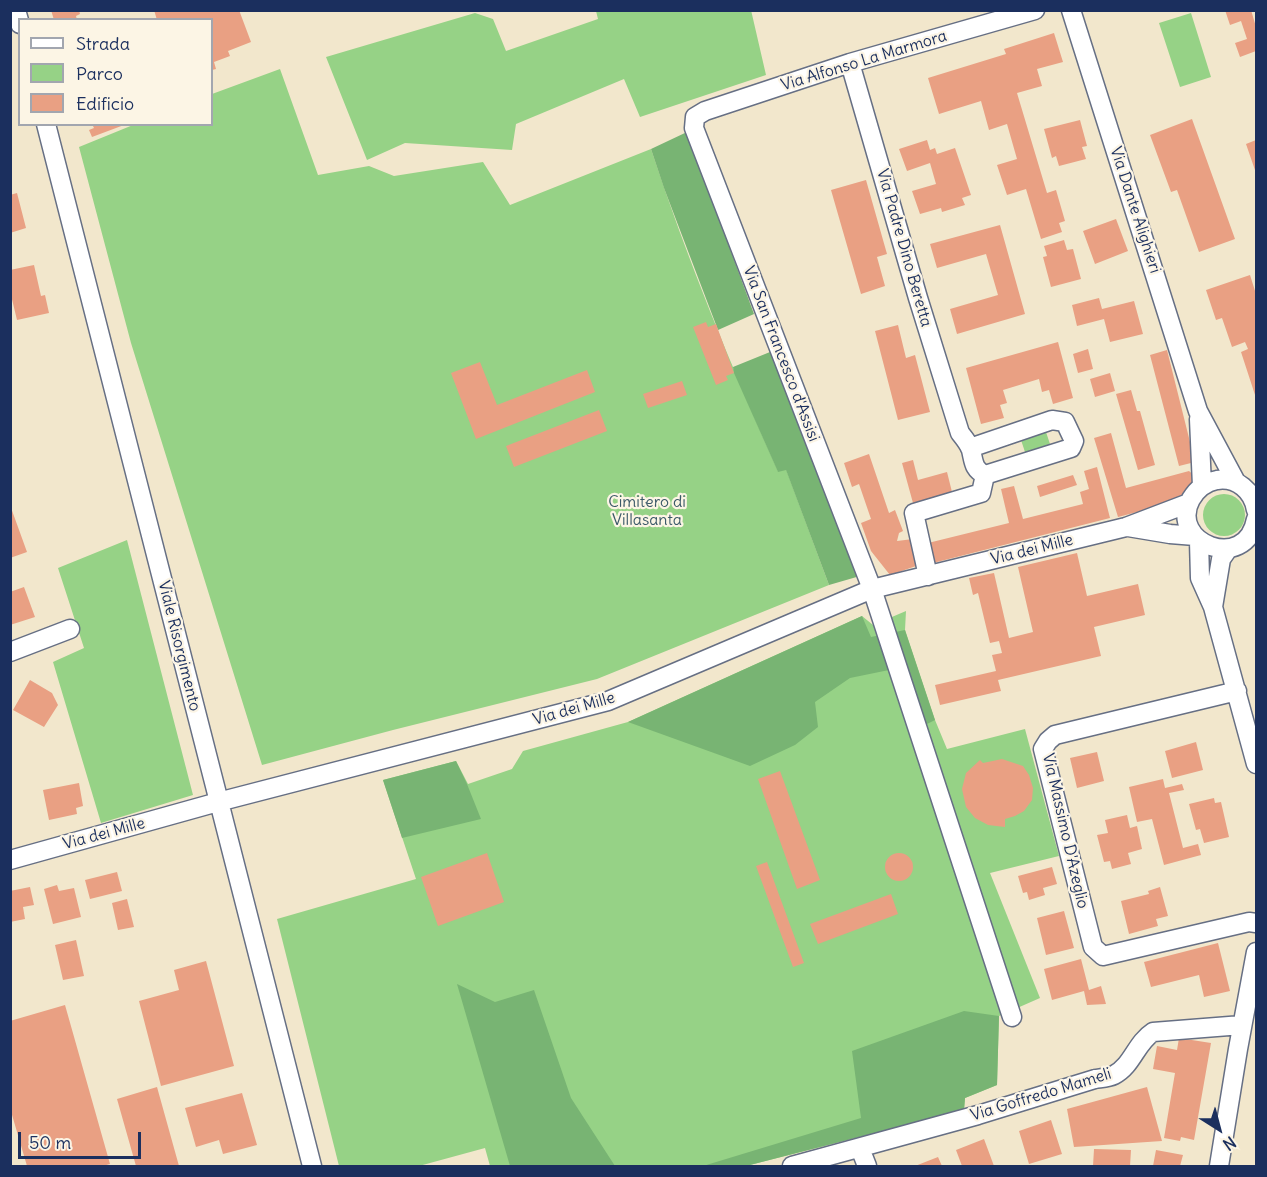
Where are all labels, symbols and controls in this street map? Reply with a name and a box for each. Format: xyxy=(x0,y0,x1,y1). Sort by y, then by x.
legend xyxy=(18,18,213,126)
street label: Via Alfonso La Marmora xyxy=(779,27,949,95)
text: Strada xyxy=(76,32,130,55)
text: Parco xyxy=(76,62,123,85)
text: Edificio xyxy=(76,92,134,115)
street label: Via Dante Alighieri xyxy=(1106,144,1164,276)
street label: Via Padre Dino Beretta xyxy=(872,167,936,329)
street label: Via San Francesco d'Assisi xyxy=(739,264,823,444)
park label: Cimitero di Villasanta xyxy=(608,492,686,530)
street label: Via dei Mille xyxy=(989,531,1075,569)
street label: Viale Risorgimento xyxy=(154,579,204,713)
street label: Via dei Mille xyxy=(531,688,617,730)
street label: Via Massimo D'Azeglio xyxy=(1038,752,1092,910)
street label: Via dei Mille xyxy=(61,814,147,854)
street label: Via Goffredo Mameli xyxy=(968,1064,1114,1126)
north arrow xyxy=(1189,1099,1249,1159)
scale bar xyxy=(21,1120,144,1158)
text: 50 m xyxy=(29,1131,71,1154)
text: N xyxy=(1219,1132,1240,1155)

